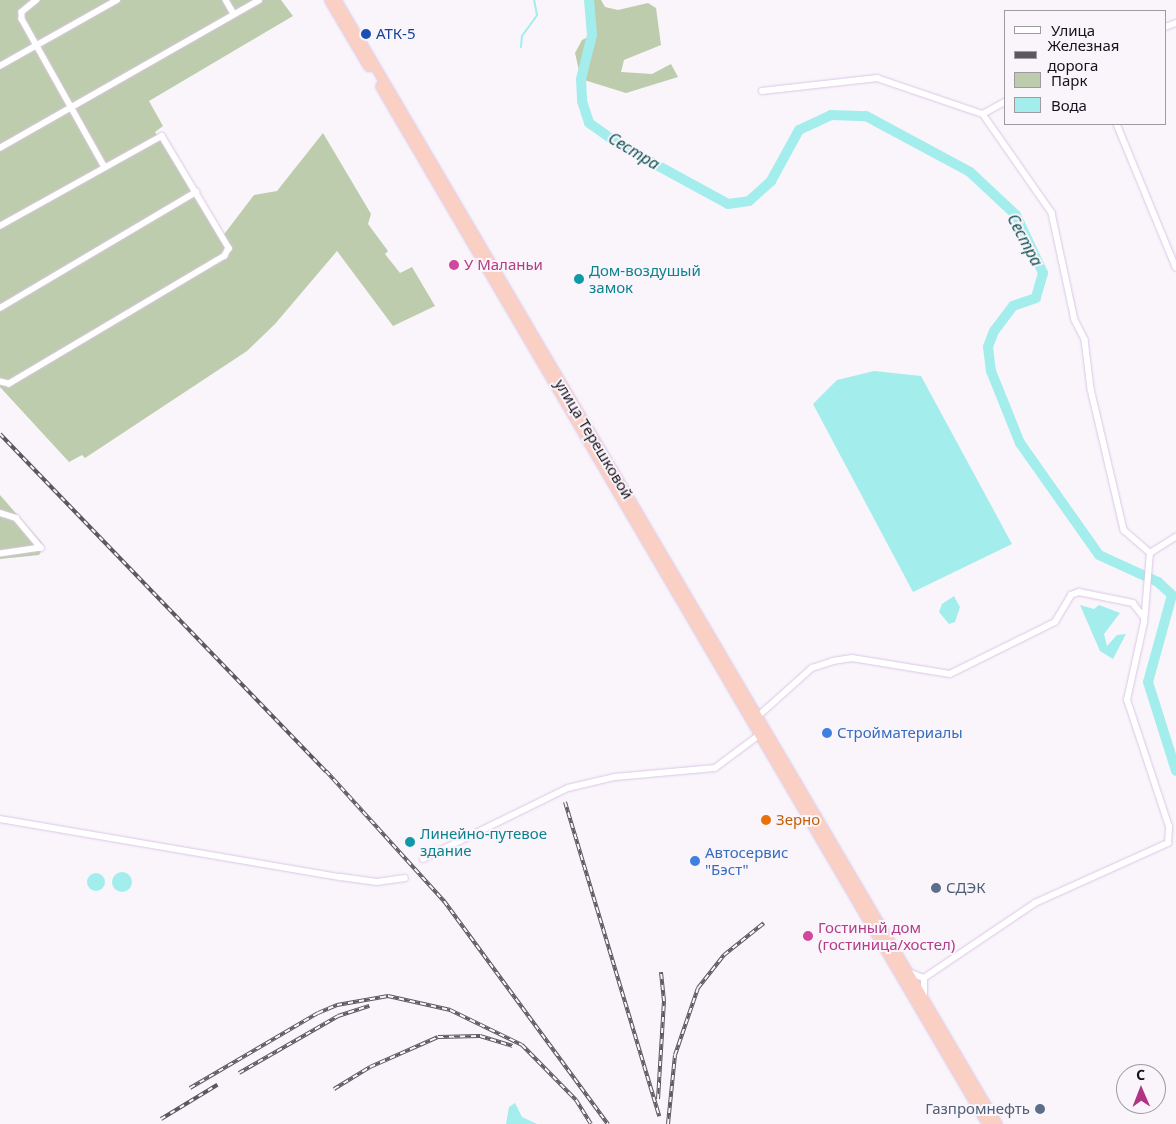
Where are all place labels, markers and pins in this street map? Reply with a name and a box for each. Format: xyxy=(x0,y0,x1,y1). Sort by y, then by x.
place label: АТК-5 xyxy=(376,25,415,43)
marker: АТК-5 xyxy=(360,28,372,40)
place label: У Маланьи xyxy=(464,256,543,274)
marker: У Маланьи xyxy=(448,259,460,271)
place label: Дом-воздушый замок xyxy=(589,261,701,296)
marker: Дом-воздушый замок xyxy=(573,273,585,285)
place label: Стройматериалы xyxy=(837,724,963,742)
marker: Стройматериалы xyxy=(821,727,833,739)
place label: Зерно xyxy=(776,811,820,829)
marker: Зерно xyxy=(760,814,772,826)
place label: Линейно-путевое здание xyxy=(420,824,547,859)
marker: Линейно-путевое здание xyxy=(404,836,416,848)
place label: Автосервис "Бэст" xyxy=(705,843,788,878)
marker: Автосервис "Бэст" xyxy=(689,855,701,867)
place label: СДЭК xyxy=(946,879,986,897)
marker: СДЭК xyxy=(930,882,942,894)
place label: Гостиный дом (гостиница/хостел) xyxy=(818,918,955,953)
marker: Гостиный дом (гостиница/хостел) xyxy=(802,930,814,942)
place label: Газпромнефть xyxy=(925,1100,1030,1118)
marker: Газпромнефть xyxy=(1034,1103,1046,1115)

